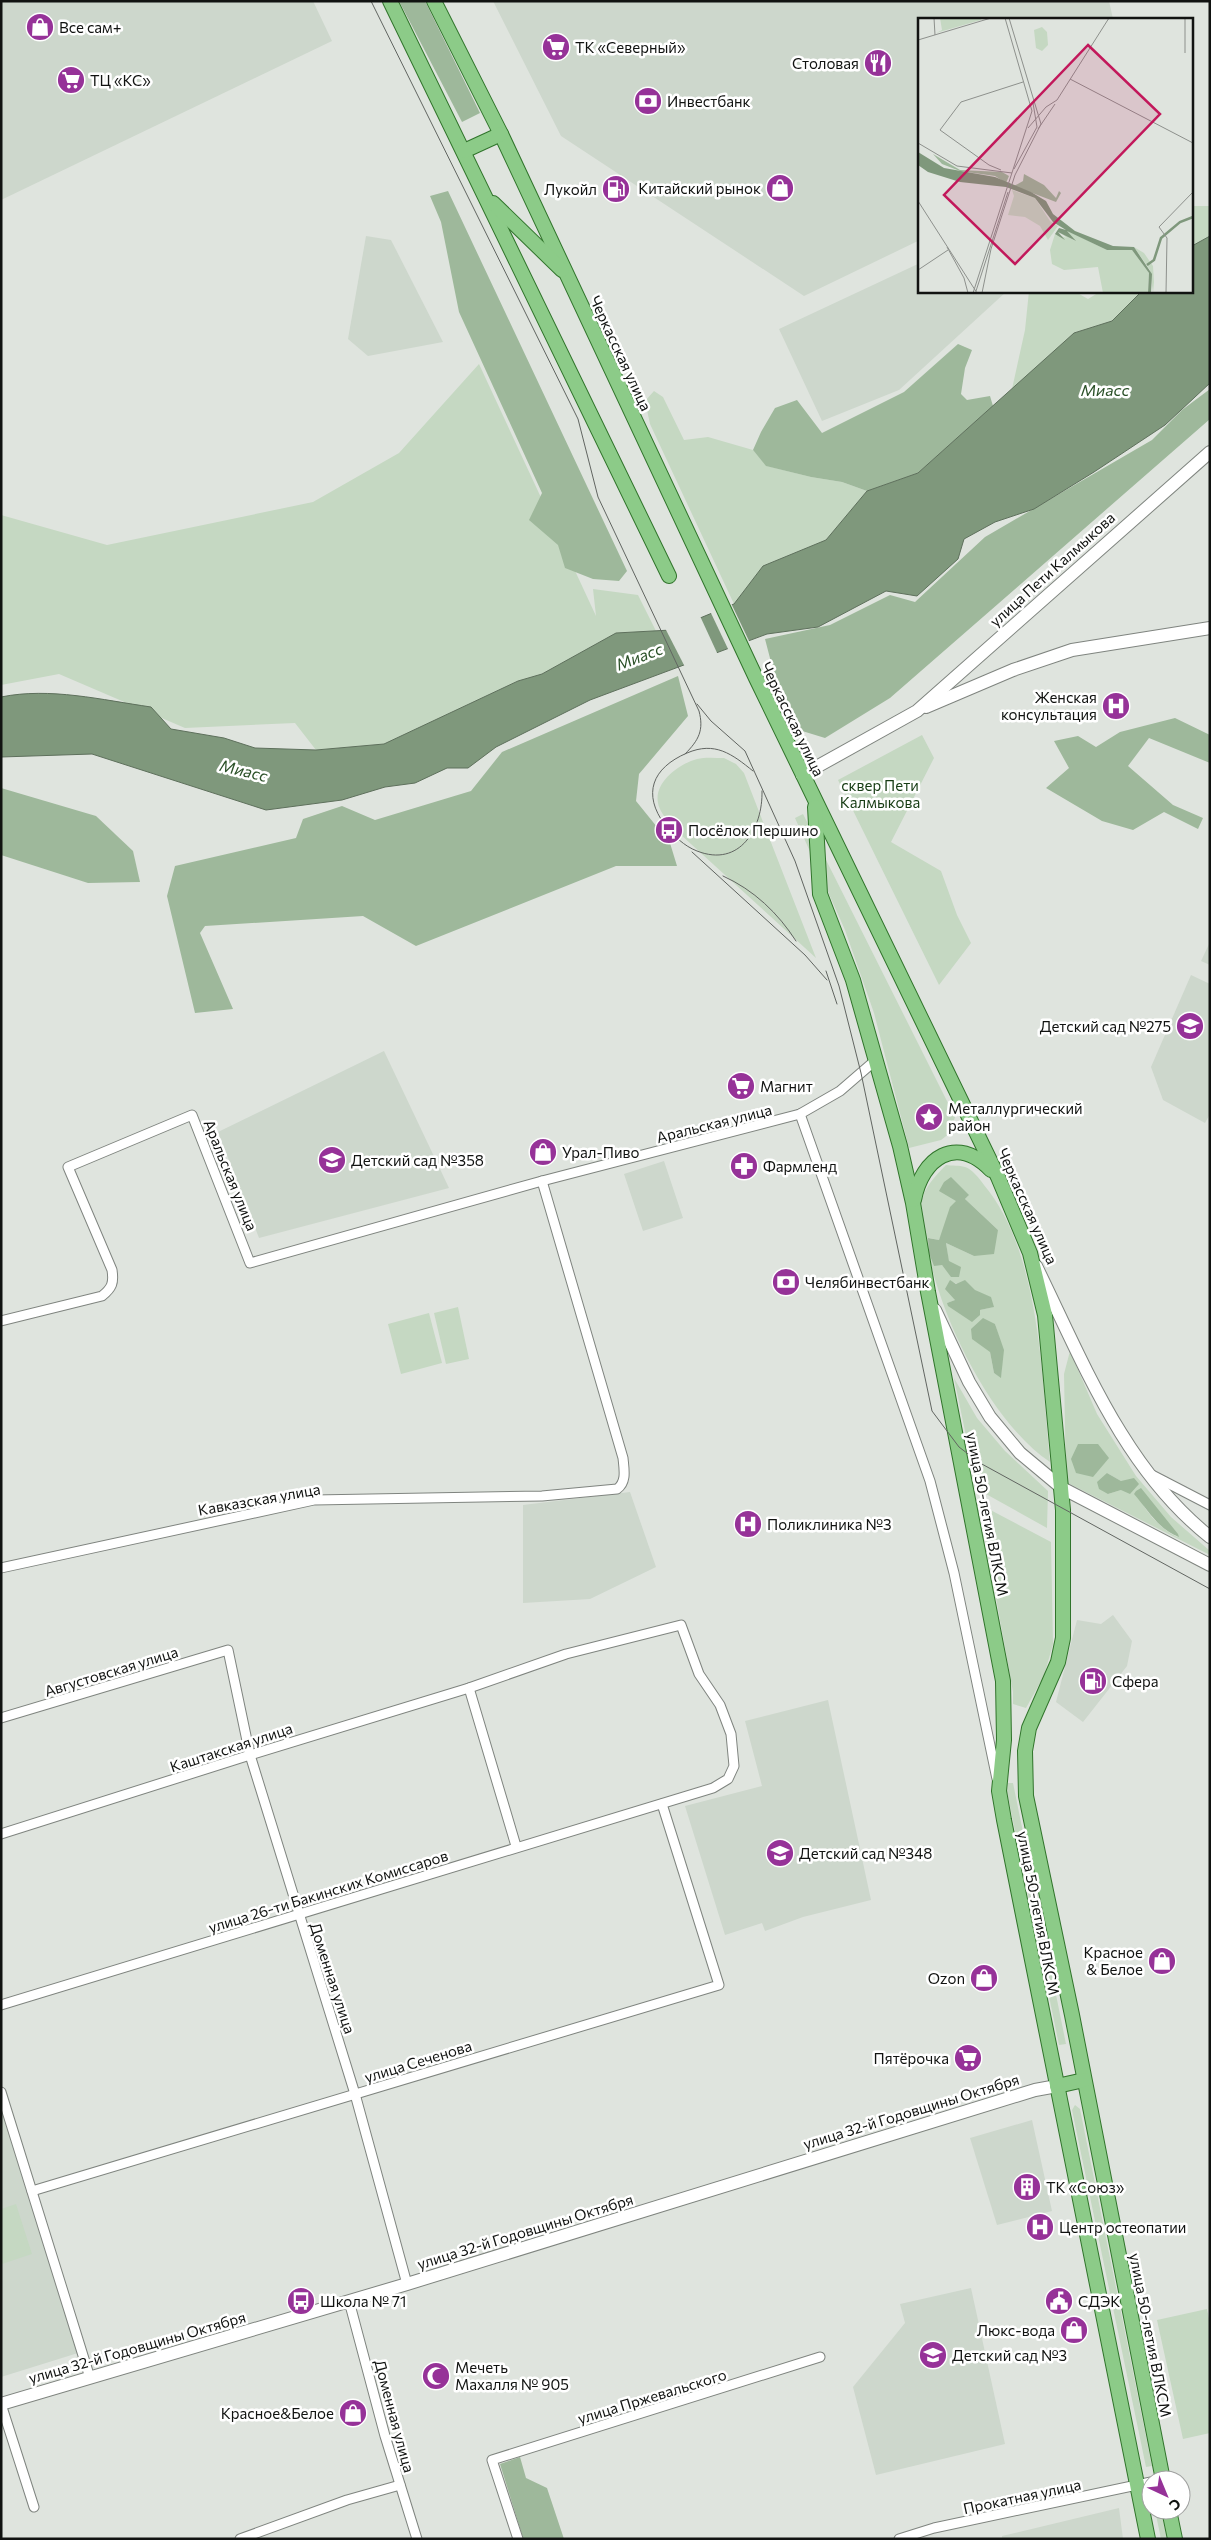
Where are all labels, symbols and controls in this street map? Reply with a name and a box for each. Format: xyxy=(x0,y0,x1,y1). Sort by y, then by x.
shop icon: Все сам+ xyxy=(25,12,55,42)
place label: Все сам+ xyxy=(59,18,122,36)
inset map xyxy=(918,18,1194,292)
supermarket icon: ТК «Северный» xyxy=(541,32,571,62)
place label: ТК «Северный» xyxy=(575,38,686,56)
restaurant icon: Столовая xyxy=(863,48,893,78)
place label: Столовая xyxy=(792,54,859,72)
supermarket icon: ТЦ «КС» xyxy=(56,65,86,95)
place label: ТЦ «КС» xyxy=(90,71,151,89)
bank icon: Инвестбанк xyxy=(633,86,663,116)
place label: Инвестбанк xyxy=(667,92,751,110)
shop icon: Китайский рынок xyxy=(765,173,795,203)
fuel station icon: Лукойл xyxy=(601,174,631,204)
place label: Китайский рынок xyxy=(638,179,761,197)
place label: Лукойл xyxy=(544,180,597,198)
street label: Черкасская улица xyxy=(586,293,656,413)
water label: Миасс xyxy=(1081,380,1129,399)
street label: улица Пети Калмыкова xyxy=(986,508,1118,630)
water label: Миасс xyxy=(613,638,665,674)
street label: Черкасская улица xyxy=(758,659,828,779)
place label: Женская консультация xyxy=(1001,688,1097,723)
hospital icon: Женская консультация xyxy=(1101,691,1131,721)
water label: Миасс xyxy=(218,755,270,785)
park label: сквер Пети Калмыкова xyxy=(840,776,920,811)
bus stop icon: Посёлок Першино xyxy=(654,815,684,845)
place label: Посёлок Першино xyxy=(688,821,818,839)
school or university icon: Детский сад №275 xyxy=(1175,1011,1205,1041)
place label: Детский сад №275 xyxy=(1040,1017,1171,1035)
supermarket icon: Магнит xyxy=(726,1071,756,1101)
place label: Магнит xyxy=(760,1077,813,1095)
place label: Металлургический район xyxy=(948,1099,1083,1134)
street label: Аральская улица xyxy=(654,1100,774,1146)
place icon: Металлургический район xyxy=(914,1102,944,1132)
street label: Аральская улица xyxy=(201,1117,261,1233)
shop icon: Урал-Пиво xyxy=(528,1137,558,1167)
place label: Урал-Пиво xyxy=(562,1143,639,1161)
school or university icon: Детский сад №358 xyxy=(317,1145,347,1175)
street label: Черкасская улица xyxy=(994,1145,1062,1267)
place label: Детский сад №358 xyxy=(351,1151,484,1169)
pharmacy icon: Фармленд xyxy=(729,1151,759,1181)
place label: Фармленд xyxy=(763,1157,837,1175)
bank icon: Челябинвестбанк xyxy=(771,1267,801,1297)
place label: Челябинвестбанк xyxy=(805,1273,930,1291)
street label: улица 50-летия ВЛКСМ xyxy=(963,1430,1013,1598)
street label: Кавказская улица xyxy=(196,1479,322,1519)
hospital icon: Поликлиника №3 xyxy=(733,1509,763,1539)
place label: Поликлиника №3 xyxy=(767,1515,892,1533)
street label: Августовская улица xyxy=(42,1642,180,1700)
fuel station icon: Сфера xyxy=(1078,1666,1108,1696)
place label: Сфера xyxy=(1112,1672,1159,1690)
street label: Каштакская улица xyxy=(167,1719,295,1775)
street label: улица 50-летия ВЛКСМ xyxy=(1014,1829,1064,1997)
school or university icon: Детский сад №348 xyxy=(765,1838,795,1868)
place label: Детский сад №348 xyxy=(799,1844,932,1862)
street label: улица 26-ти Бакинских Комиссаров xyxy=(206,1846,450,1936)
street label: Доменная улица xyxy=(307,1920,359,2036)
place label: Красное & Белое xyxy=(1084,1943,1143,1978)
shop icon: Красное & Белое xyxy=(1147,1946,1177,1976)
shop icon: Ozon xyxy=(969,1963,999,1993)
place label: Ozon xyxy=(928,1969,965,1987)
street label: улица Сеченова xyxy=(362,2036,474,2086)
supermarket icon: Пятёрочка xyxy=(953,2043,983,2073)
place label: Пятёрочка xyxy=(874,2049,949,2067)
street label: улица 32-й Годовщины Октября xyxy=(801,2070,1021,2152)
building icon: ТК «Союз» xyxy=(1012,2172,1042,2202)
place label: ТК «Союз» xyxy=(1046,2178,1125,2196)
street label: улица 32-й Годовщины Октября xyxy=(415,2190,635,2272)
hospital icon: Центр остеопатии xyxy=(1025,2212,1055,2242)
place label: Центр остеопатии xyxy=(1059,2218,1186,2236)
street label: улица 50-летия ВЛКСМ xyxy=(1126,2251,1176,2419)
bus stop icon: Школа № 71 xyxy=(286,2286,316,2316)
public building icon: СДЭК xyxy=(1044,2286,1074,2316)
place label: Школа № 71 xyxy=(320,2292,406,2310)
place label: СДЭК xyxy=(1078,2292,1120,2310)
street label: улица 32-й Годовщины Октября xyxy=(26,2307,248,2387)
shop icon: Люкс-вода xyxy=(1059,2315,1089,2345)
place label: Люкс-вода xyxy=(977,2321,1055,2339)
school or university icon: Детский сад №3 xyxy=(918,2340,948,2370)
place label: Детский сад №3 xyxy=(952,2346,1067,2364)
street label: Доменная улица xyxy=(371,2358,419,2474)
place label: Мечеть Махалля № 905 xyxy=(455,2358,569,2393)
mosque icon: Мечеть Махалля № 905 xyxy=(421,2361,451,2391)
street label: улица Пржевальского xyxy=(575,2365,729,2427)
shop icon: Красное&Белое xyxy=(338,2398,368,2428)
place label: Красное&Белое xyxy=(221,2404,334,2422)
north arrow xyxy=(1141,2470,1191,2520)
street label: Прокатная улица xyxy=(961,2475,1083,2517)
text: С xyxy=(1166,2495,1185,2514)

